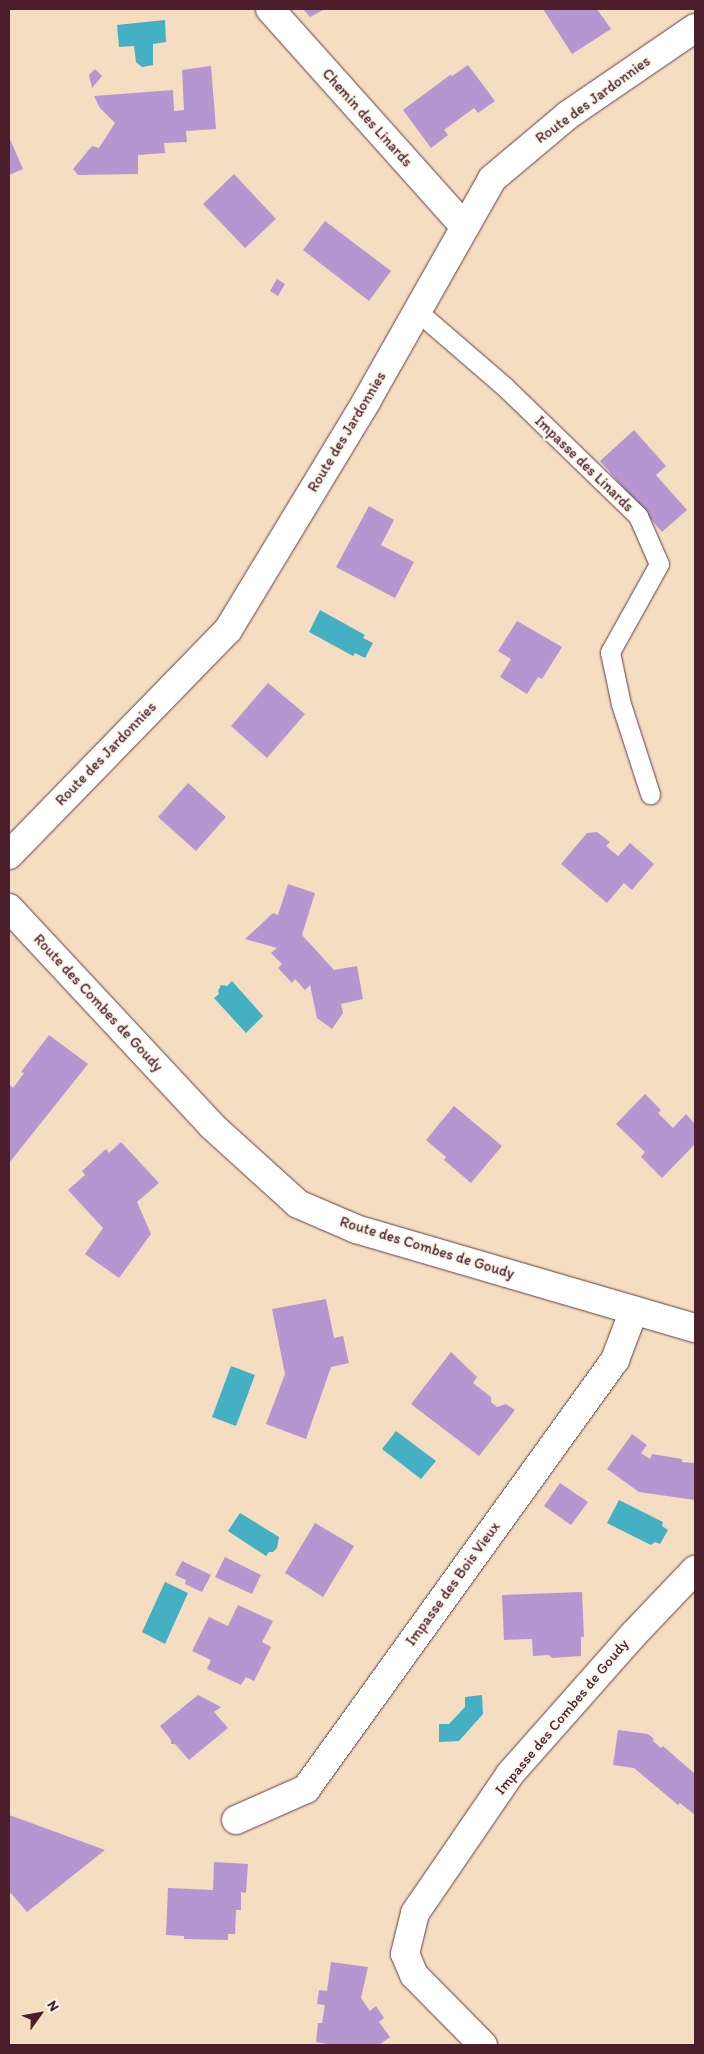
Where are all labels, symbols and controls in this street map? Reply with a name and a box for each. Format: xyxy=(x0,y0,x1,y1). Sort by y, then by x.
street label: Route des Jardonnies xyxy=(532,52,654,148)
street label: Chemin des Linards xyxy=(318,65,416,171)
street label: Route des Jardonnies xyxy=(304,368,390,496)
street label: Impasse des Linards xyxy=(531,412,637,516)
street label: Route des Jardonnies xyxy=(52,698,160,810)
street label: Route des Combes de Goudy xyxy=(29,930,167,1076)
street label: Route des Combes de Goudy xyxy=(337,1213,517,1283)
street label: Impasse des Bois Vieux xyxy=(402,1518,504,1650)
street label: Impasse des Combes de Goudy xyxy=(491,1635,633,1799)
north arrow xyxy=(15,1989,65,2039)
text: N xyxy=(43,1997,63,2014)

